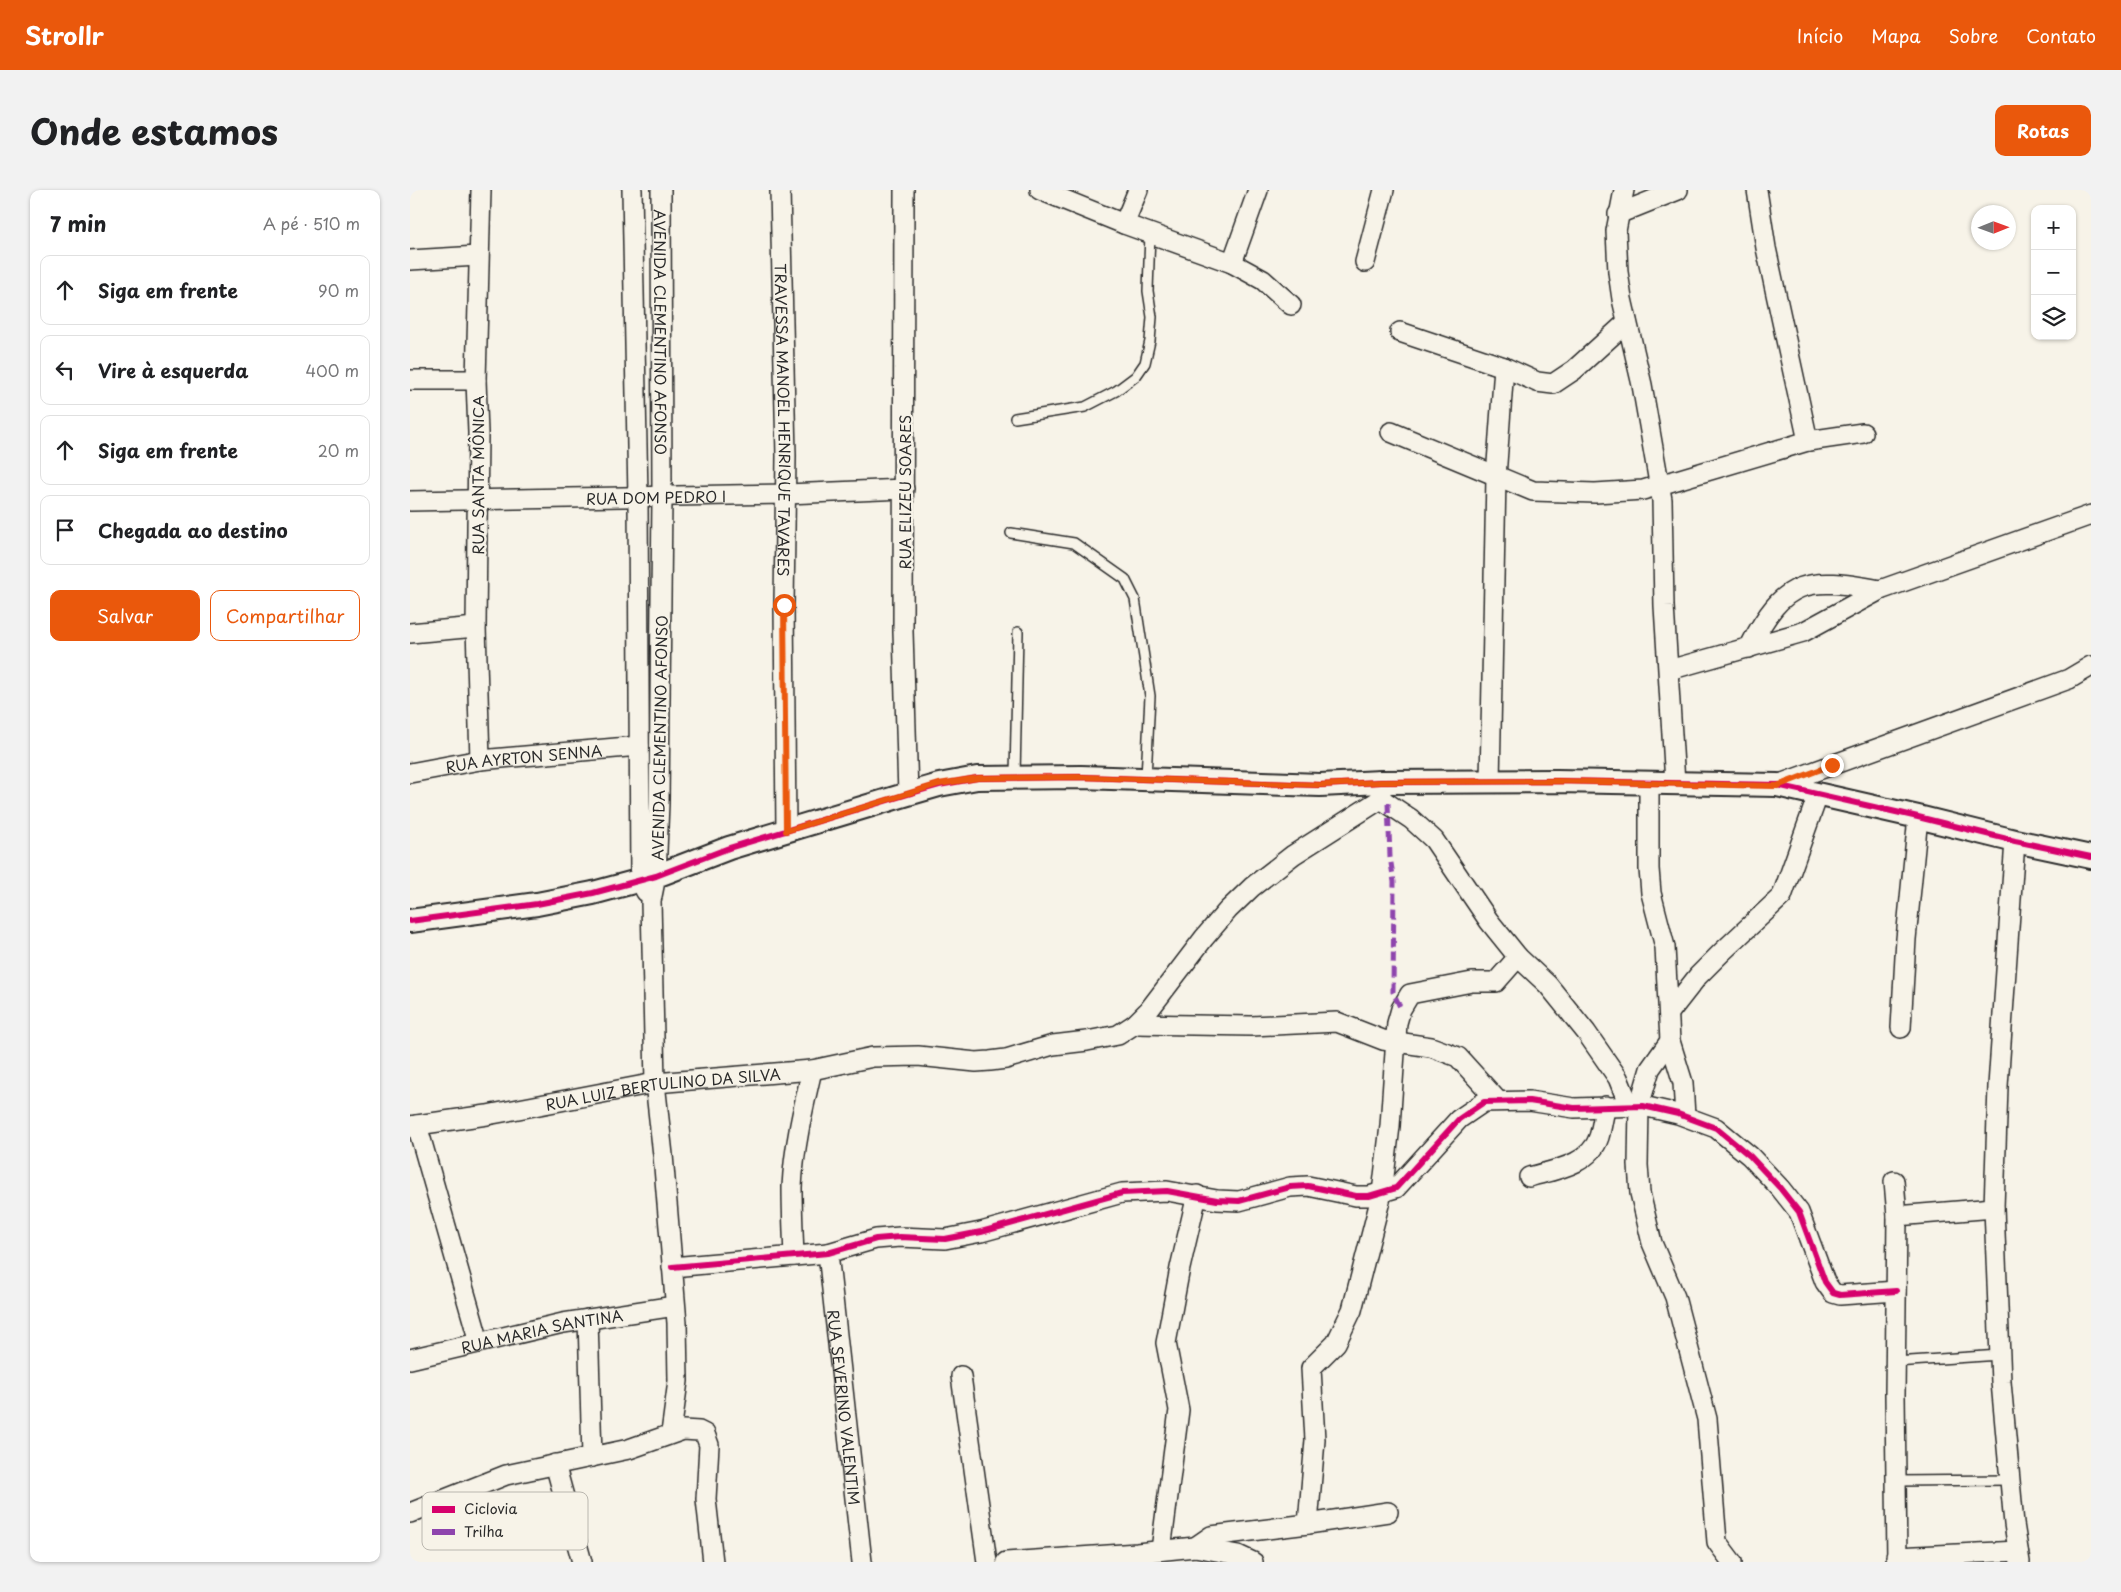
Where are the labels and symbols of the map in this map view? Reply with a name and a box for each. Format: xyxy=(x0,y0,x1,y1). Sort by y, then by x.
north arrow xyxy=(1971,205,2016,250)
street label: AVENIDA CLEMENTINO AFONSO xyxy=(650,209,673,455)
street label: TRAVESSA MANOEL HENRIQUE TAVARES xyxy=(770,263,798,577)
street label: RUA SANTA MÔNICA xyxy=(466,395,489,555)
street label: RUA ELIZEU SOARES xyxy=(893,414,916,570)
street label: RUA DOM PEDRO I xyxy=(586,484,726,509)
route start xyxy=(773,594,796,617)
street label: AVENIDA CLEMENTINO AFONSO xyxy=(645,615,673,861)
street label: RUA AYRTON SENNA xyxy=(443,738,603,778)
route end xyxy=(1821,754,1844,777)
street label: RUA LUIZ BERTULINO DA SILVA xyxy=(543,1061,782,1115)
street label: RUA MARIA SANTINA xyxy=(458,1302,625,1358)
street label: RUA SEVERINO VALENTIM xyxy=(823,1308,867,1506)
legend xyxy=(422,1492,588,1550)
text: Ciclovia xyxy=(464,1498,517,1519)
text: Trilha xyxy=(464,1521,504,1542)

